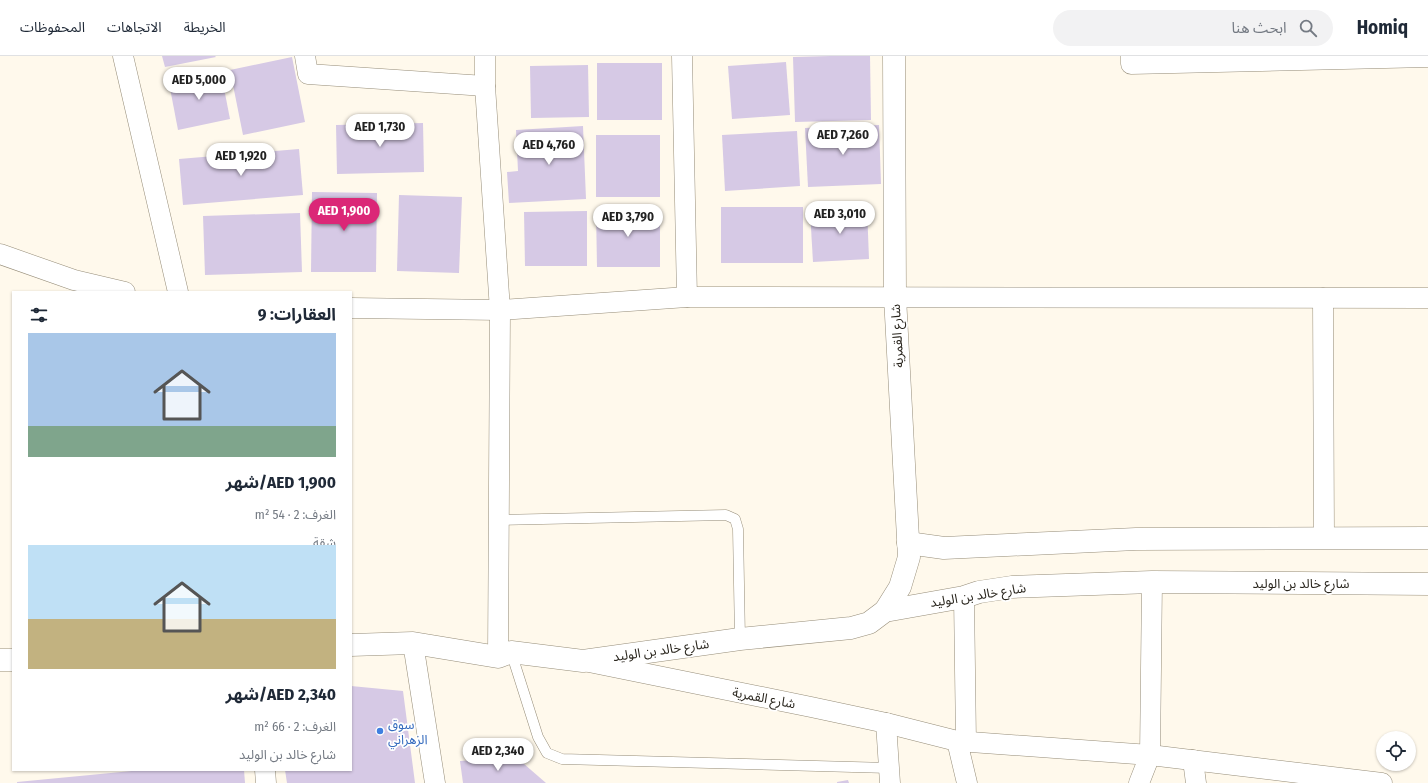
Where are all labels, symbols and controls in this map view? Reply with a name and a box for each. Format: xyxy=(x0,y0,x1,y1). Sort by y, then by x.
search box xyxy=(1053,10,1333,46)
text: Homiq xyxy=(1357,16,1408,39)
icon: search xyxy=(1297,17,1319,39)
text: المحفوظات xyxy=(20,19,85,36)
text: الاتجاهات xyxy=(107,19,162,36)
text: الخريطة xyxy=(184,19,226,36)
text: ابحث هنا xyxy=(1231,19,1287,37)
pin: AED 5,000 xyxy=(153,67,245,101)
text: AED 5,000 xyxy=(172,72,226,87)
pin: AED 1,730 xyxy=(334,114,426,148)
text: AED 1,730 xyxy=(355,119,405,134)
pin: AED 7,260 xyxy=(797,122,889,156)
text: AED 7,260 xyxy=(817,127,869,142)
pin: AED 4,760 xyxy=(503,132,595,166)
text: AED 4,760 xyxy=(523,137,575,152)
pin: AED 1,920 xyxy=(195,143,287,177)
text: AED 1,920 xyxy=(215,148,267,163)
pin: AED 1,900 xyxy=(298,198,390,232)
pin: AED 3,010 xyxy=(794,201,886,235)
text: AED 1,900 xyxy=(318,203,370,218)
pin: AED 3,790 xyxy=(582,204,674,238)
text: AED 3,010 xyxy=(814,206,866,221)
text: AED 3,790 xyxy=(602,209,654,224)
icon: filters xyxy=(28,304,50,326)
text: العقارات: 9 xyxy=(258,304,336,325)
street label: شارع القمرية xyxy=(888,304,909,368)
icon: home xyxy=(146,359,218,431)
text: AED 1,900/شهر xyxy=(226,472,336,493)
text: الغرف: 2 · 54 m² xyxy=(255,507,336,522)
text: شقة xyxy=(313,535,336,550)
icon: home xyxy=(146,571,218,643)
street label: شارع خالد بن الوليد xyxy=(1253,576,1349,594)
street label: شارع خالد بن الوليد xyxy=(929,580,1028,613)
street label: شارع خالد بن الوليد xyxy=(612,636,710,667)
text: AED 2,340/شهر xyxy=(226,684,336,705)
street label: شارع القمرية xyxy=(731,685,797,714)
place label: سوق الزهراني xyxy=(388,717,428,750)
text: الغرف: 2 · 66 m² xyxy=(254,719,336,734)
marker: سوق الزهراني xyxy=(375,726,385,736)
map controls xyxy=(1376,731,1416,771)
button: locate xyxy=(1376,731,1416,771)
pin: AED 2,340 xyxy=(452,738,544,772)
text: AED 2,340 xyxy=(472,743,524,758)
text: شارع خالد بن الوليد xyxy=(239,747,336,762)

